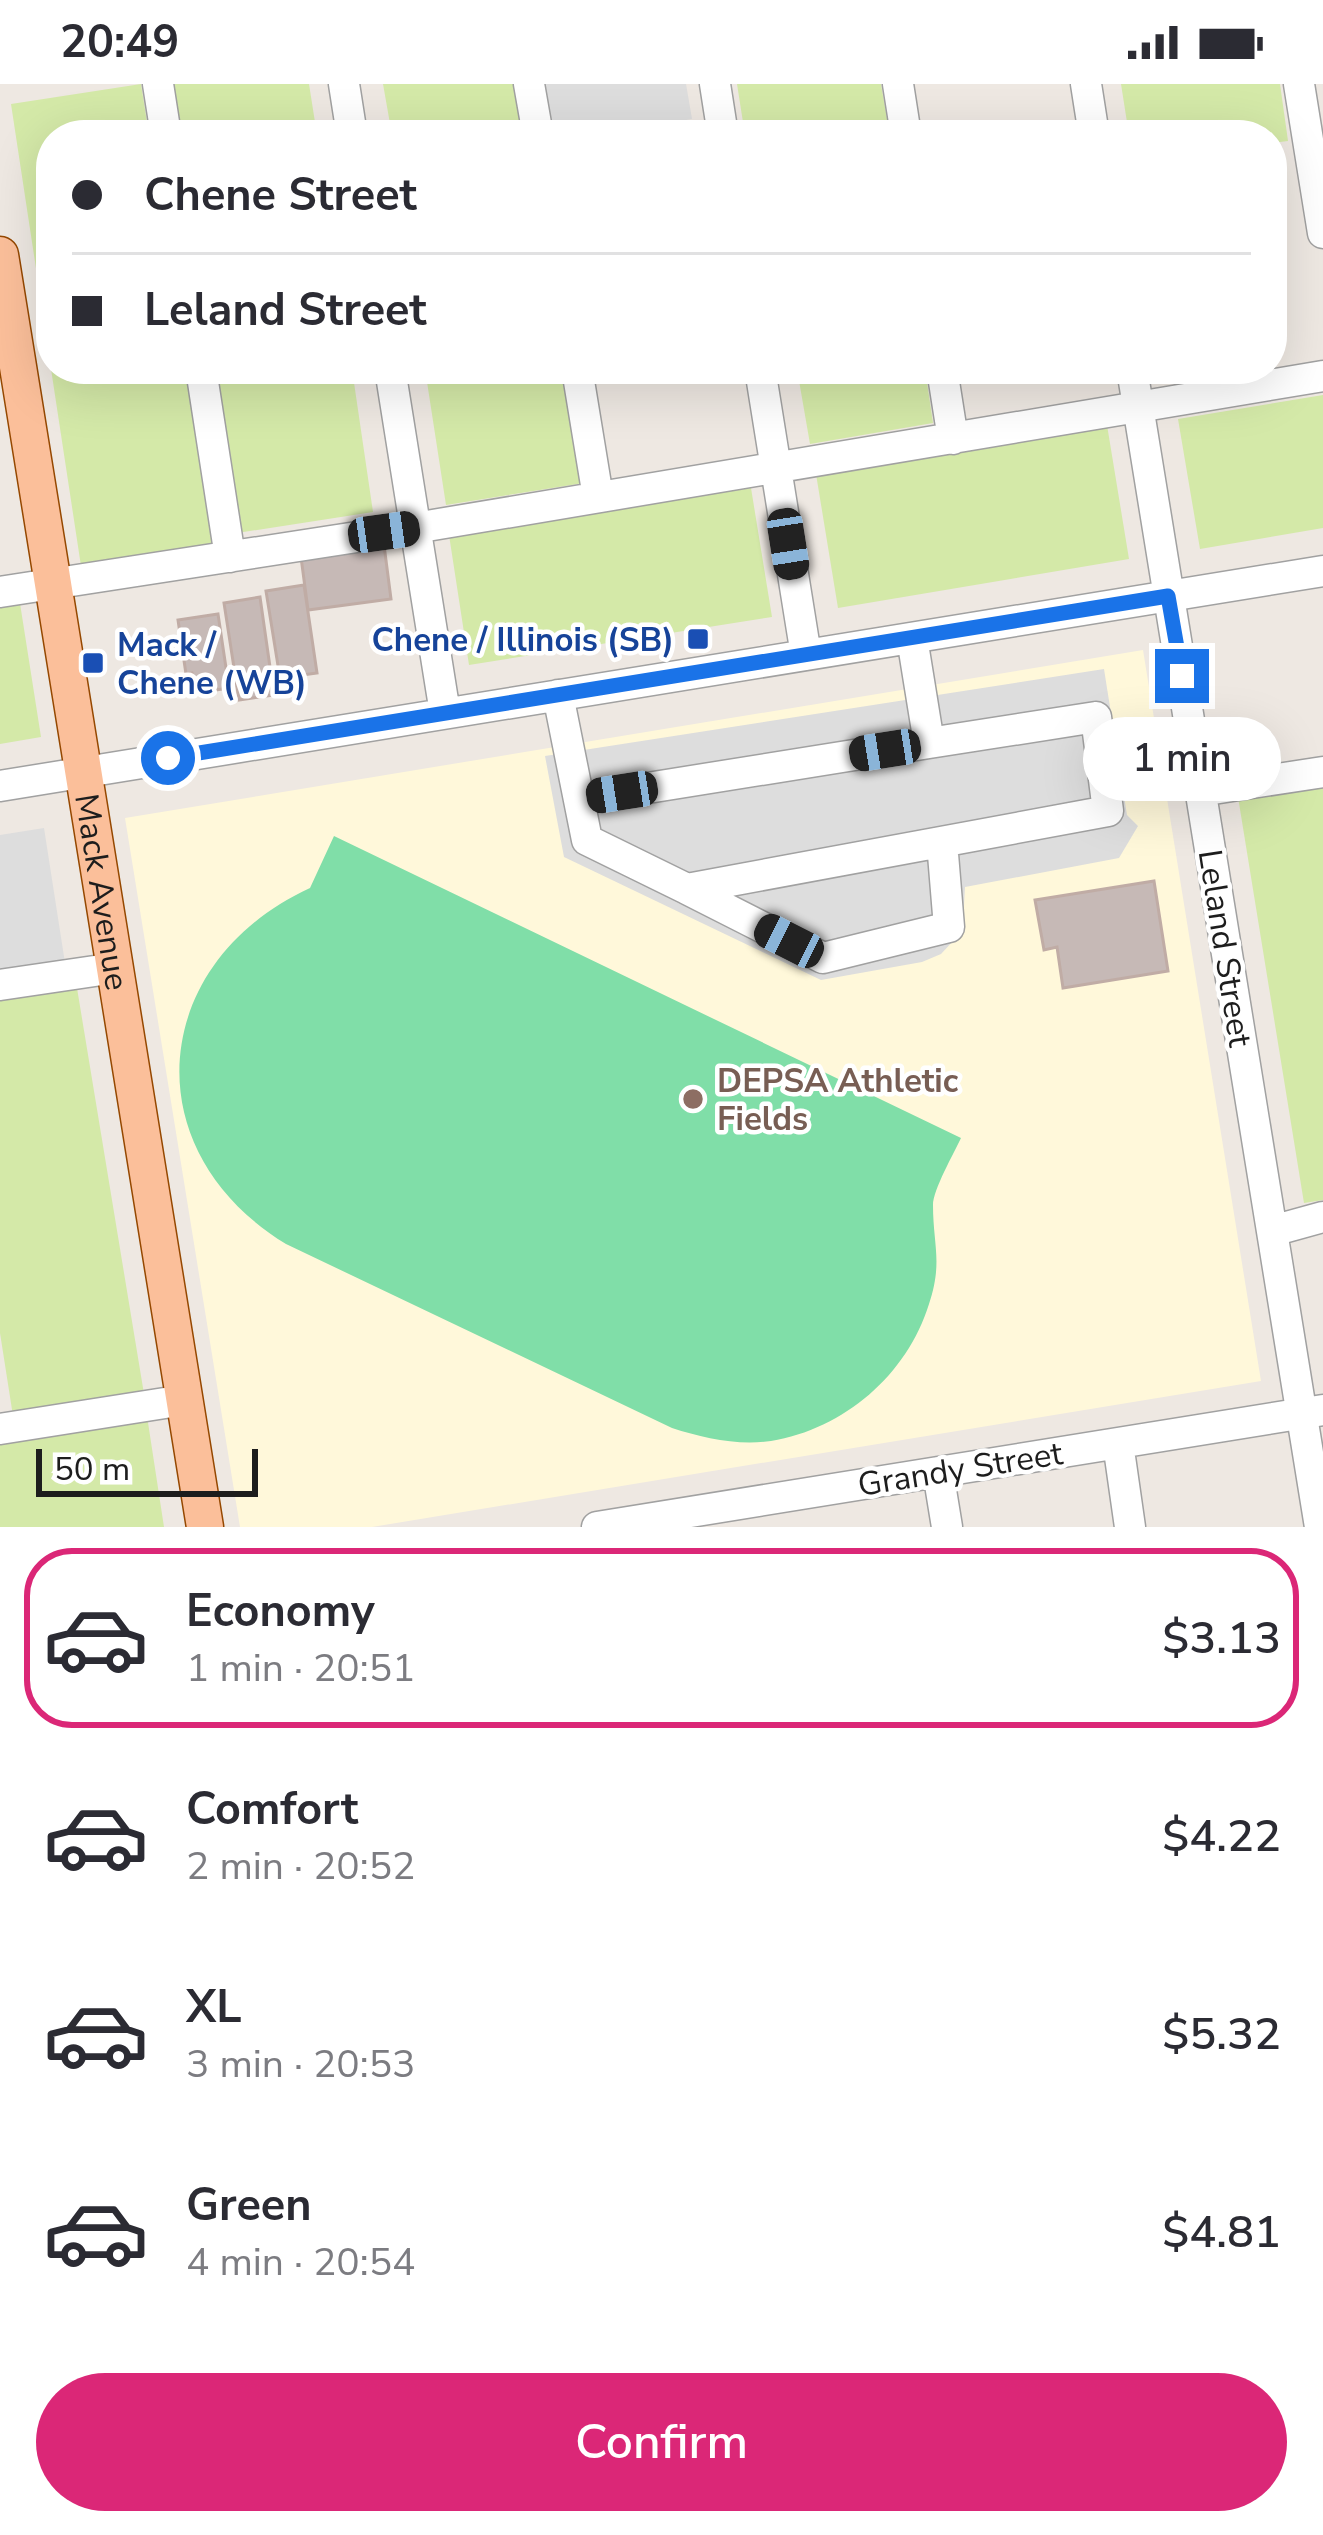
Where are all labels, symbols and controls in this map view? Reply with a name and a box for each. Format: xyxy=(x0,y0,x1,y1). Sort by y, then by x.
text: 20:49 xyxy=(60,12,179,73)
text: Chene Street xyxy=(144,165,417,226)
text: Leland Street xyxy=(144,280,427,341)
car xyxy=(765,506,811,582)
car xyxy=(346,509,422,555)
place label: Chene / Illinois (SB) xyxy=(371,618,674,663)
place label: Mack / Chene (WB) xyxy=(117,623,307,706)
marker: Chene / Illinois (SB) xyxy=(685,626,711,652)
route end xyxy=(1155,649,1209,703)
marker: Mack / Chene (WB) xyxy=(80,650,106,676)
callout: 1 min xyxy=(1083,718,1281,802)
car xyxy=(847,727,923,773)
route start xyxy=(141,731,195,785)
text: 1 min xyxy=(1132,732,1232,785)
car xyxy=(584,769,660,815)
street label: Mack Avenue xyxy=(63,791,139,994)
street label: Leland Street xyxy=(1187,846,1262,1051)
car xyxy=(749,909,829,973)
place label: DEPSA Athletic Fields xyxy=(717,1059,959,1142)
marker: DEPSA Athletic Fields xyxy=(680,1086,706,1112)
street label: Grandy Street xyxy=(855,1431,1066,1508)
scale bar xyxy=(36,1443,258,1496)
text: 50 m xyxy=(54,1447,130,1492)
text: Economy xyxy=(186,1581,375,1642)
icon: car xyxy=(42,1584,150,1692)
text: $3.13 xyxy=(1162,1608,1281,1669)
text: 1 min · 20:51 xyxy=(186,1642,415,1695)
text: Comfort xyxy=(186,1779,358,1840)
icon: car xyxy=(42,1782,150,1890)
text: $4.22 xyxy=(1162,1806,1281,1867)
text: 2 min · 20:52 xyxy=(186,1840,415,1893)
text: XL xyxy=(186,1977,242,2038)
icon: car xyxy=(42,1980,150,2088)
text: $5.32 xyxy=(1162,2004,1281,2065)
text: 3 min · 20:53 xyxy=(186,2038,415,2091)
text: Green xyxy=(186,2175,312,2236)
icon: car xyxy=(42,2178,150,2286)
text: $4.81 xyxy=(1162,2202,1281,2263)
text: 4 min · 20:54 xyxy=(186,2236,415,2289)
button: Confirm xyxy=(36,2373,1287,2511)

